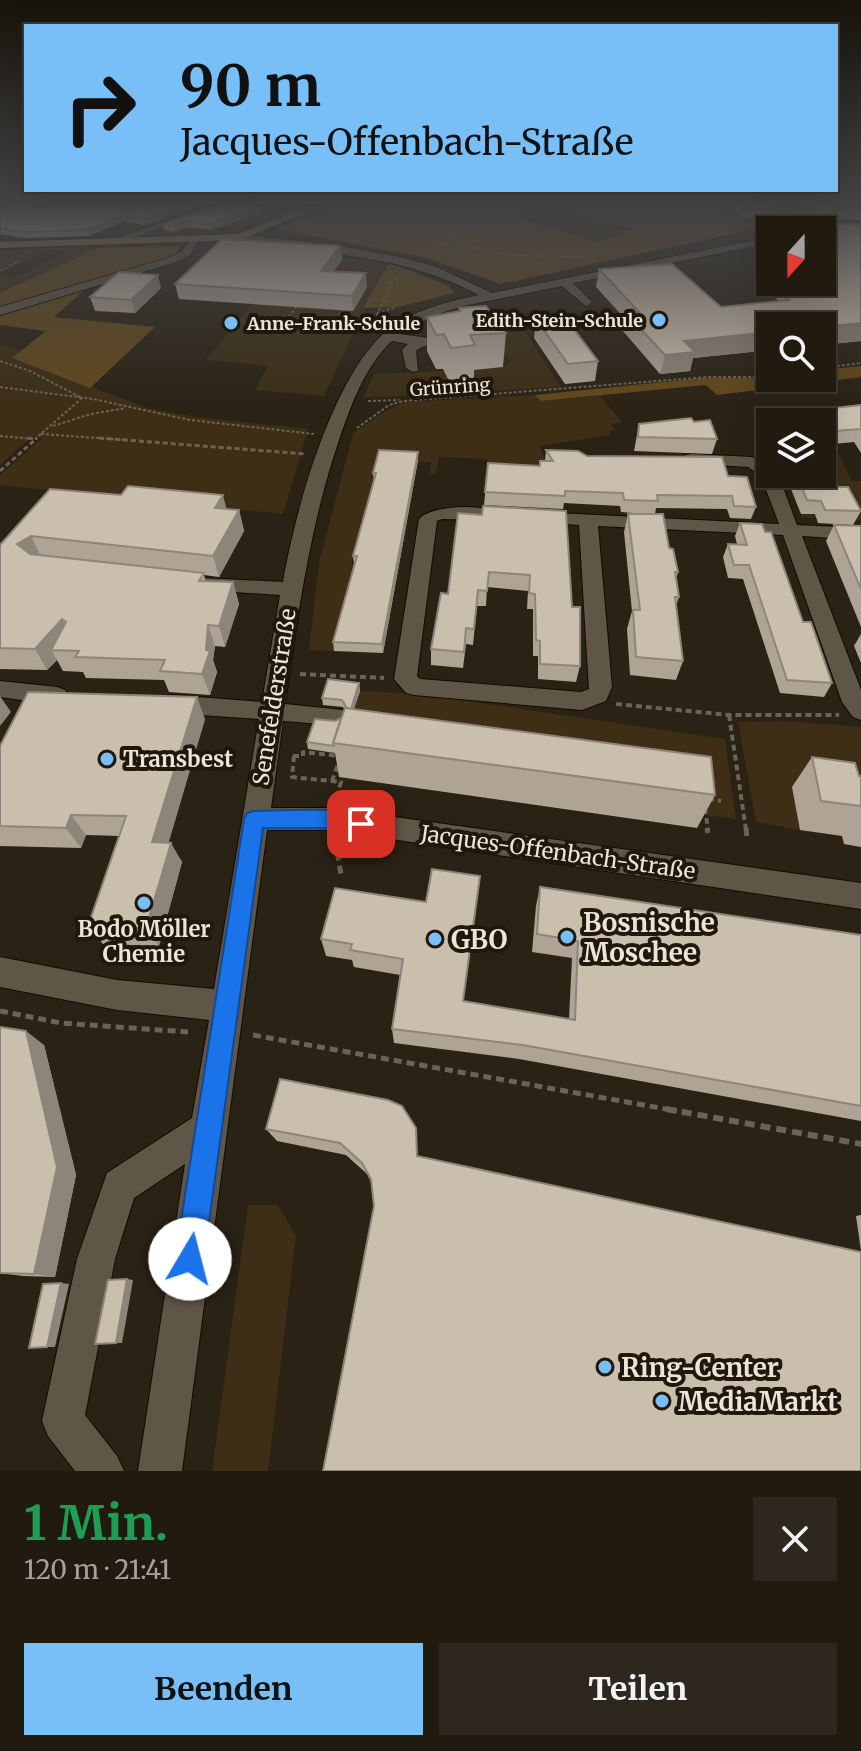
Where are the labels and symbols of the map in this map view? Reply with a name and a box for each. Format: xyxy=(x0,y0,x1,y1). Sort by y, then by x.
north arrow xyxy=(756,216,836,296)
place label: Edith-Stein-Schule xyxy=(475,309,643,332)
marker: Edith-Stein-Schule xyxy=(650,311,668,329)
place label: Anne-Frank-Schule xyxy=(246,312,421,335)
marker: Anne-Frank-Schule xyxy=(222,314,240,332)
street label: Grünring xyxy=(409,373,491,401)
street label: Senefelderstraße xyxy=(246,606,302,788)
place label: Transbest xyxy=(123,745,233,773)
marker: Transbest xyxy=(98,750,116,768)
pin xyxy=(327,790,395,858)
street label: Jacques-Offenbach-Straße xyxy=(418,819,697,885)
marker: Bodo Möller Chemie xyxy=(135,894,153,912)
place label: Bosnische Moschee xyxy=(583,906,715,969)
place label: Bodo Möller Chemie xyxy=(77,915,211,968)
place label: GBO xyxy=(451,923,507,956)
marker: Bosnische Moschee xyxy=(558,928,576,946)
marker: GBO xyxy=(426,930,444,948)
position arrow xyxy=(148,1217,232,1301)
place label: Ring-Center xyxy=(621,1351,779,1384)
marker: Ring-Center xyxy=(596,1358,614,1376)
place label: MediaMarkt xyxy=(678,1385,838,1418)
marker: MediaMarkt xyxy=(653,1392,671,1410)

